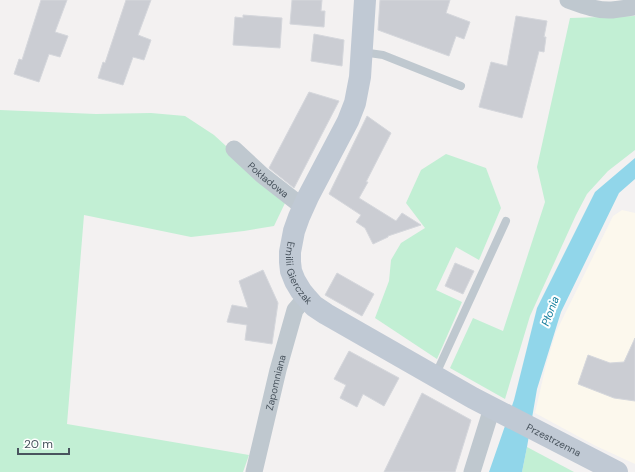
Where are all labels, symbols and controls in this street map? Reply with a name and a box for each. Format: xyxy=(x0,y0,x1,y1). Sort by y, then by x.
street label: Pokładowa xyxy=(245,159,291,201)
street label: Emilii Gierczak xyxy=(282,240,315,307)
water label: Płonia xyxy=(538,294,562,328)
street label: Zapomniana xyxy=(263,353,289,412)
street label: Przestrzenna xyxy=(524,421,583,459)
scale bar xyxy=(18,430,69,456)
text: 20 m xyxy=(24,436,53,452)

